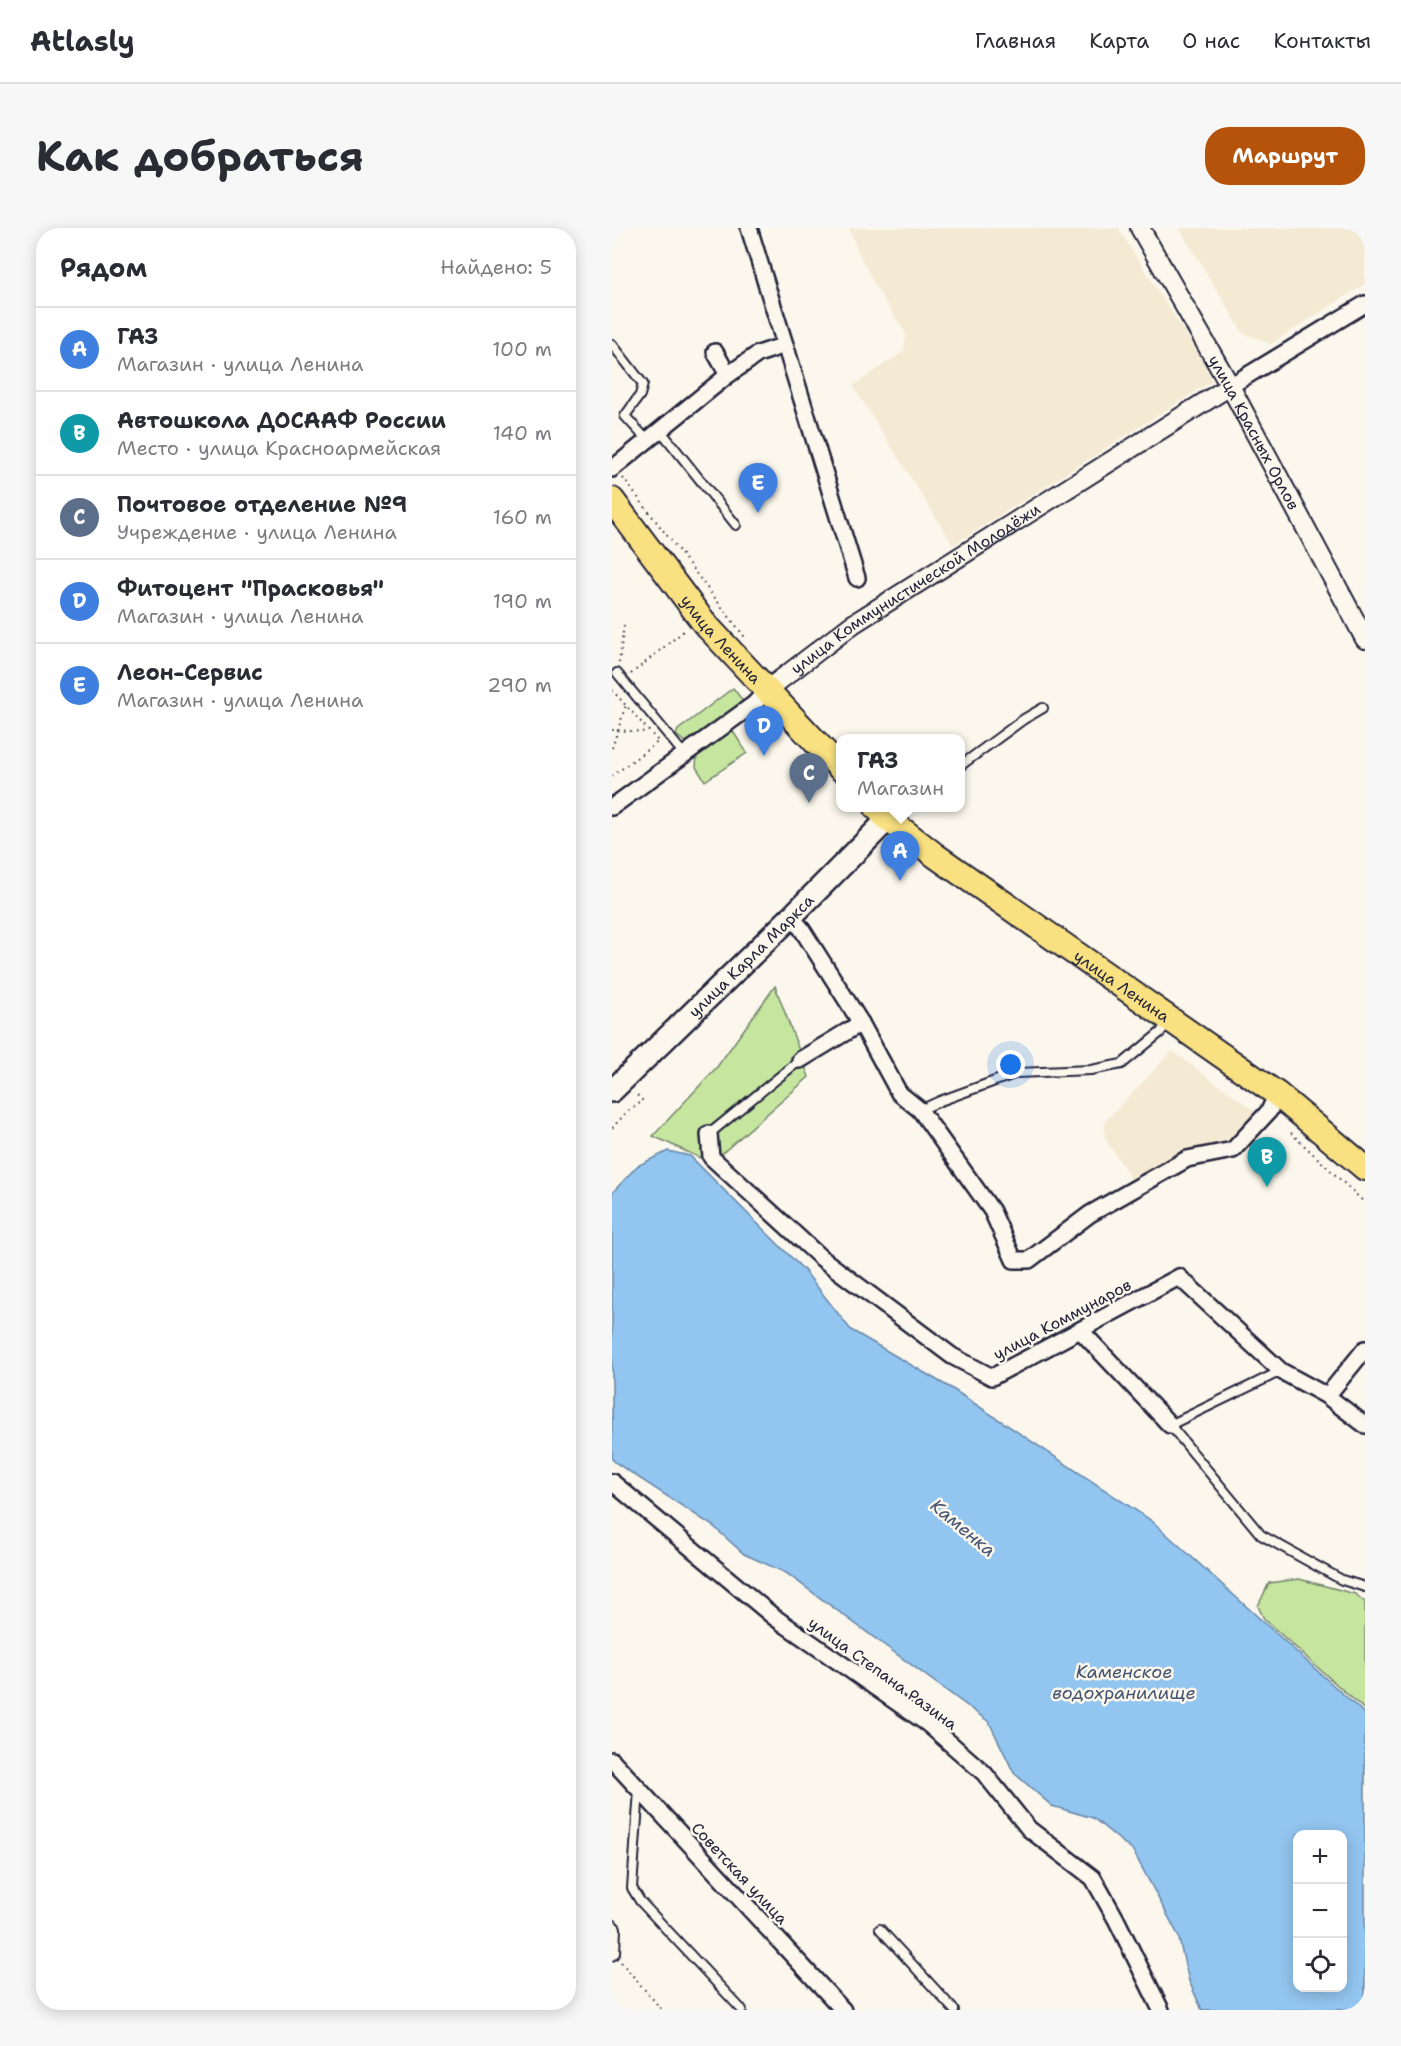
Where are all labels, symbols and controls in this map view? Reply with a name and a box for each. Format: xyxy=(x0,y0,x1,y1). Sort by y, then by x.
text: Atlasly xyxy=(30,22,135,60)
text: Главная xyxy=(975,27,1056,55)
text: Карта xyxy=(1089,27,1149,55)
text: О нас xyxy=(1182,27,1240,55)
text: Контакты xyxy=(1273,27,1371,55)
button: Маршрут xyxy=(1205,127,1365,185)
text: Как добраться xyxy=(36,128,364,184)
text: Рядом xyxy=(60,250,147,285)
text: Найдено: 5 xyxy=(440,254,552,280)
text: ГАЗ xyxy=(117,322,158,351)
text: A xyxy=(72,336,87,362)
text: 100 m xyxy=(492,336,552,362)
text: Магазин · улица Ленина xyxy=(117,351,363,377)
street label: улица Красных Орлов xyxy=(1203,351,1304,513)
text: Автошкола ДОСААФ России xyxy=(117,406,446,435)
text: B xyxy=(73,420,86,446)
text: 140 m xyxy=(493,420,552,446)
text: Место · улица Красноармейская xyxy=(117,435,441,461)
pin: E xyxy=(738,464,778,513)
text: Почтовое отделение №9 xyxy=(117,490,407,519)
street label: улица Коммунистической Молодёжи xyxy=(787,498,1044,679)
text: C xyxy=(73,504,86,530)
text: 160 m xyxy=(493,504,552,530)
text: Учреждение · улица Ленина xyxy=(117,519,397,545)
text: Фитоцент "Прасковья" xyxy=(117,574,384,603)
text: D xyxy=(72,588,87,614)
text: 190 m xyxy=(493,588,552,614)
street label: улица Ленина xyxy=(676,591,766,689)
text: Магазин · улица Ленина xyxy=(117,603,363,629)
text: Леон-Сервис xyxy=(117,658,263,687)
text: E xyxy=(73,672,86,698)
text: 290 m xyxy=(487,672,552,698)
text: Магазин · улица Ленина xyxy=(117,687,363,713)
pin: D xyxy=(744,706,784,756)
popup xyxy=(836,734,965,812)
text: ГАЗ xyxy=(857,746,898,775)
pin: C xyxy=(790,754,828,803)
text: Магазин xyxy=(857,775,944,801)
pin: A xyxy=(880,832,920,881)
street label: улица Карла Маркса xyxy=(684,890,819,1022)
street label: улица Ленина xyxy=(1070,945,1174,1027)
your location xyxy=(996,1050,1025,1079)
pin: B xyxy=(1248,1138,1286,1187)
street label: улица Коммунаров xyxy=(990,1274,1135,1365)
water label: Каменка xyxy=(925,1494,1001,1562)
street label: улица Степана Разина xyxy=(804,1612,961,1735)
water label: Каменское водохранилище xyxy=(1052,1660,1196,1705)
street label: Советская улица xyxy=(687,1818,792,1929)
map controls xyxy=(1293,1830,1347,1992)
button: + xyxy=(1293,1830,1347,1884)
button: − xyxy=(1293,1884,1347,1938)
button: locate xyxy=(1293,1938,1347,1992)

